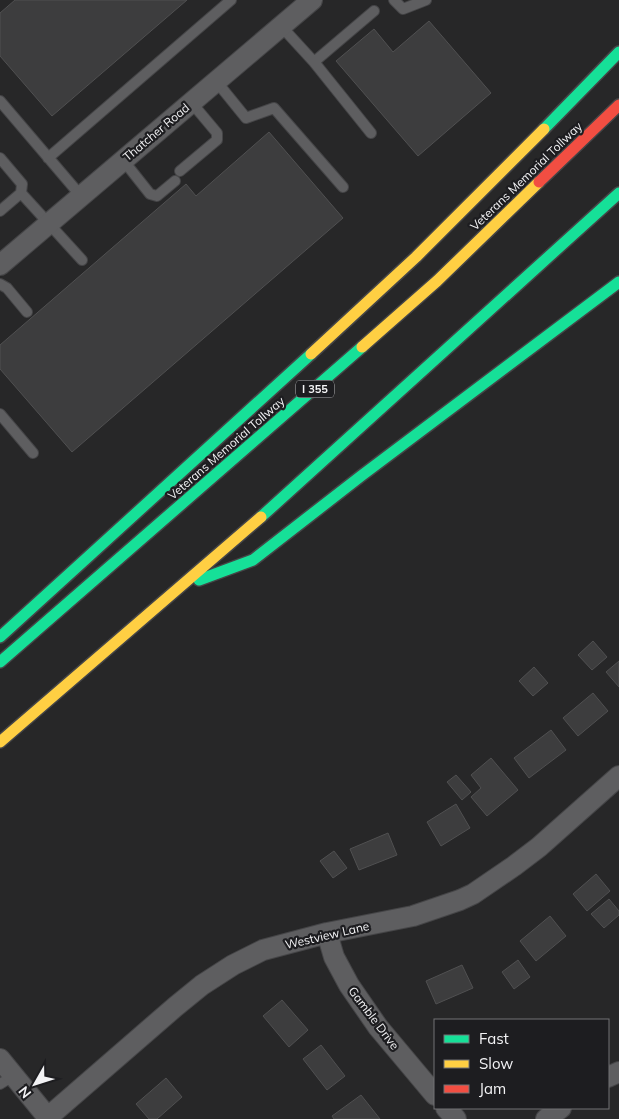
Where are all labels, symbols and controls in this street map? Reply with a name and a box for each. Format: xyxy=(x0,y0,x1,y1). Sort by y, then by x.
street label: Thatcher Road xyxy=(120,100,192,164)
street label: Veterans Memorial Tollway xyxy=(467,118,586,233)
road number: I 355 xyxy=(296,380,334,398)
street label: Veterans Memorial Tollway xyxy=(165,393,288,503)
street label: Westview Lane xyxy=(283,918,371,952)
street label: Gamble Drive xyxy=(345,983,403,1053)
legend xyxy=(434,1019,609,1109)
text: Fast xyxy=(479,1029,509,1048)
text: Slow xyxy=(479,1054,513,1073)
north arrow xyxy=(10,1059,60,1109)
text: Jam xyxy=(479,1079,506,1098)
text: N xyxy=(15,1082,35,1102)

